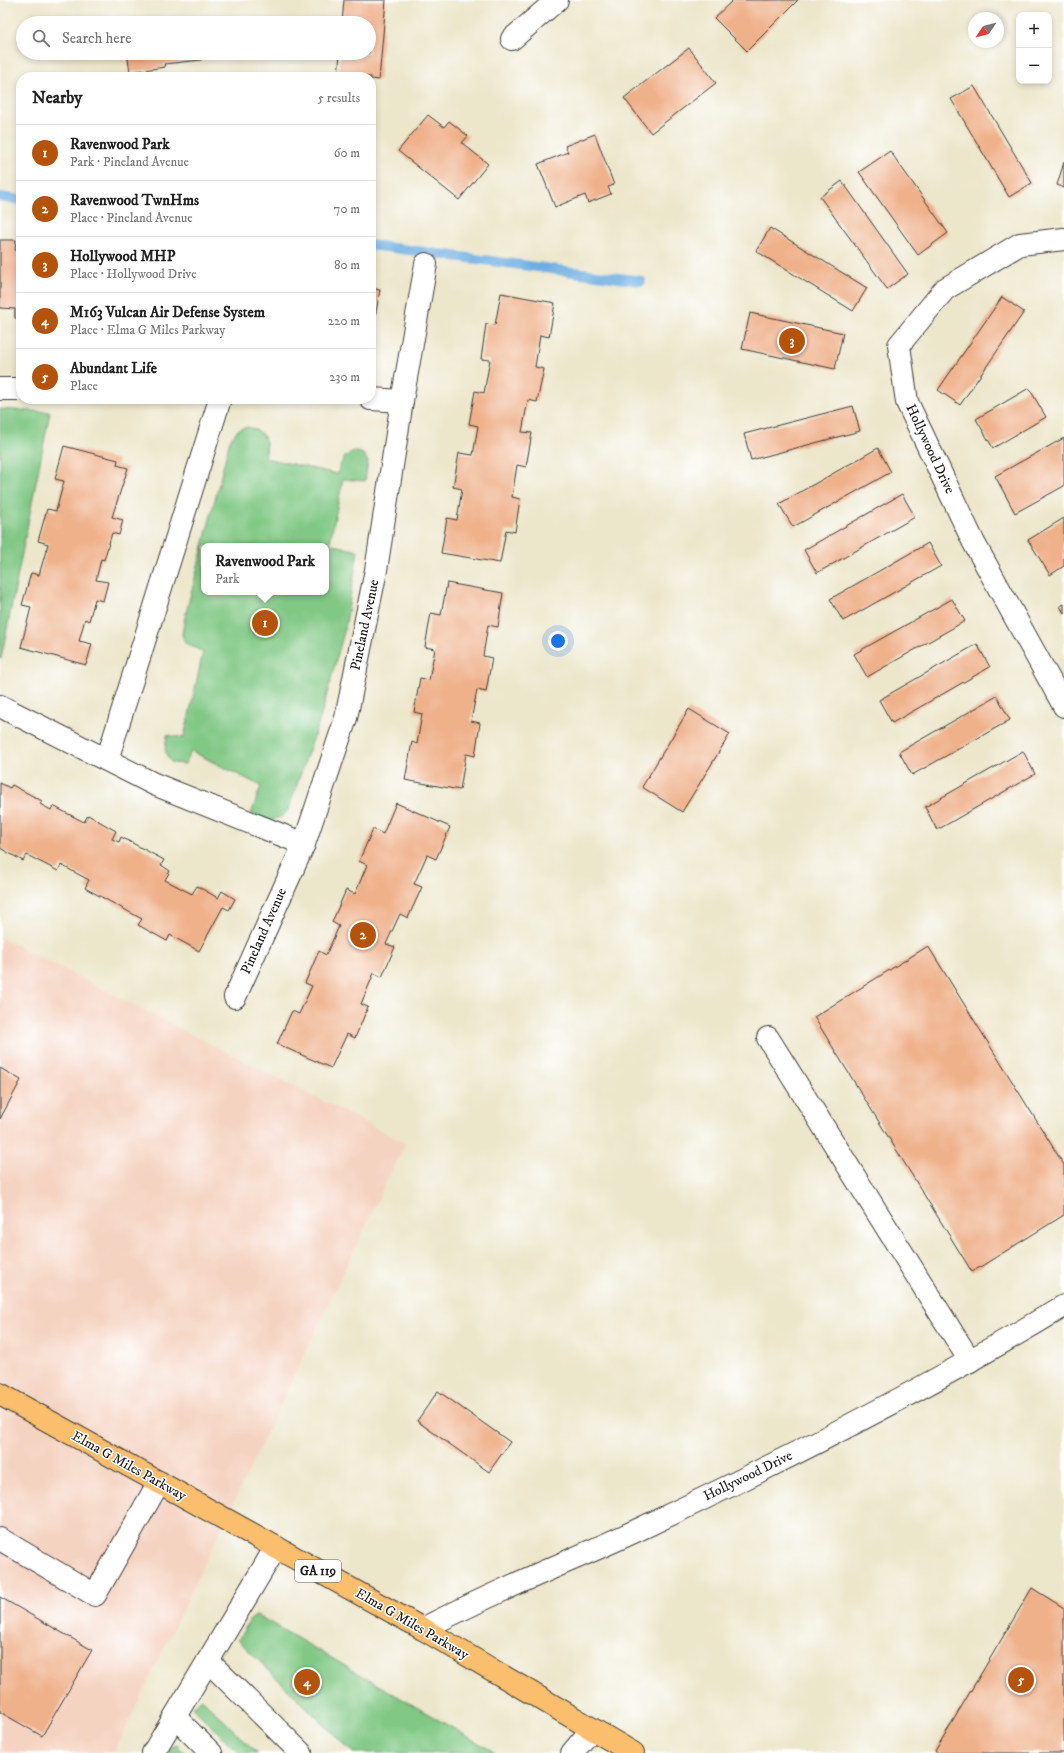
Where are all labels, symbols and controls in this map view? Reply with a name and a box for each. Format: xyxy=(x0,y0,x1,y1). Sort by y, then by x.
north arrow xyxy=(968,12,1004,48)
map controls xyxy=(1016,12,1052,84)
button: + xyxy=(1016,12,1052,48)
search box xyxy=(16,16,376,60)
icon: search xyxy=(30,27,52,49)
text: Search here xyxy=(62,29,131,48)
button: − xyxy=(1016,48,1052,84)
text: Nearby xyxy=(32,87,82,109)
text: 5 results xyxy=(318,90,360,106)
text: Ravenwood Park xyxy=(70,135,170,154)
text: 1 xyxy=(43,145,47,161)
text: 60 m xyxy=(334,145,360,161)
text: Park · Pineland Avenue xyxy=(70,154,189,170)
text: Ravenwood TwnHms xyxy=(70,191,199,210)
text: 2 xyxy=(42,201,48,217)
text: 70 m xyxy=(334,201,360,217)
text: Place · Pineland Avenue xyxy=(70,210,193,226)
text: Hollywood MHP xyxy=(70,247,175,266)
text: 3 xyxy=(43,257,47,273)
text: 80 m xyxy=(334,257,360,273)
text: Place · Hollywood Drive xyxy=(70,266,197,282)
text: M163 Vulcan Air Defense System xyxy=(70,303,265,322)
text: 4 xyxy=(41,313,49,329)
text: 220 m xyxy=(328,313,360,329)
text: Place · Elma G Miles Parkway xyxy=(70,322,225,338)
pin: 3 xyxy=(779,326,805,356)
text: Abundant Life xyxy=(70,359,157,378)
text: 5 xyxy=(42,369,48,385)
text: 230 m xyxy=(329,369,360,385)
text: Place xyxy=(70,378,98,394)
street label: Hollywood Drive xyxy=(901,401,959,497)
popup xyxy=(201,543,329,595)
text: Ravenwood Park xyxy=(215,552,315,571)
text: Park xyxy=(215,571,239,587)
street label: Pineland Avenue xyxy=(347,578,383,672)
pin: 1 xyxy=(252,608,278,638)
your location xyxy=(548,631,568,651)
street label: Pineland Avenue xyxy=(237,885,291,977)
pin: 2 xyxy=(350,920,376,950)
street label: Elma G Miles Parkway xyxy=(69,1427,190,1505)
street label: Hollywood Drive xyxy=(701,1447,796,1505)
road number: GA 119 xyxy=(295,1560,341,1582)
street label: Elma G Miles Parkway xyxy=(352,1584,472,1664)
pin: 5 xyxy=(1008,1665,1034,1695)
pin: 4 xyxy=(294,1667,320,1697)

